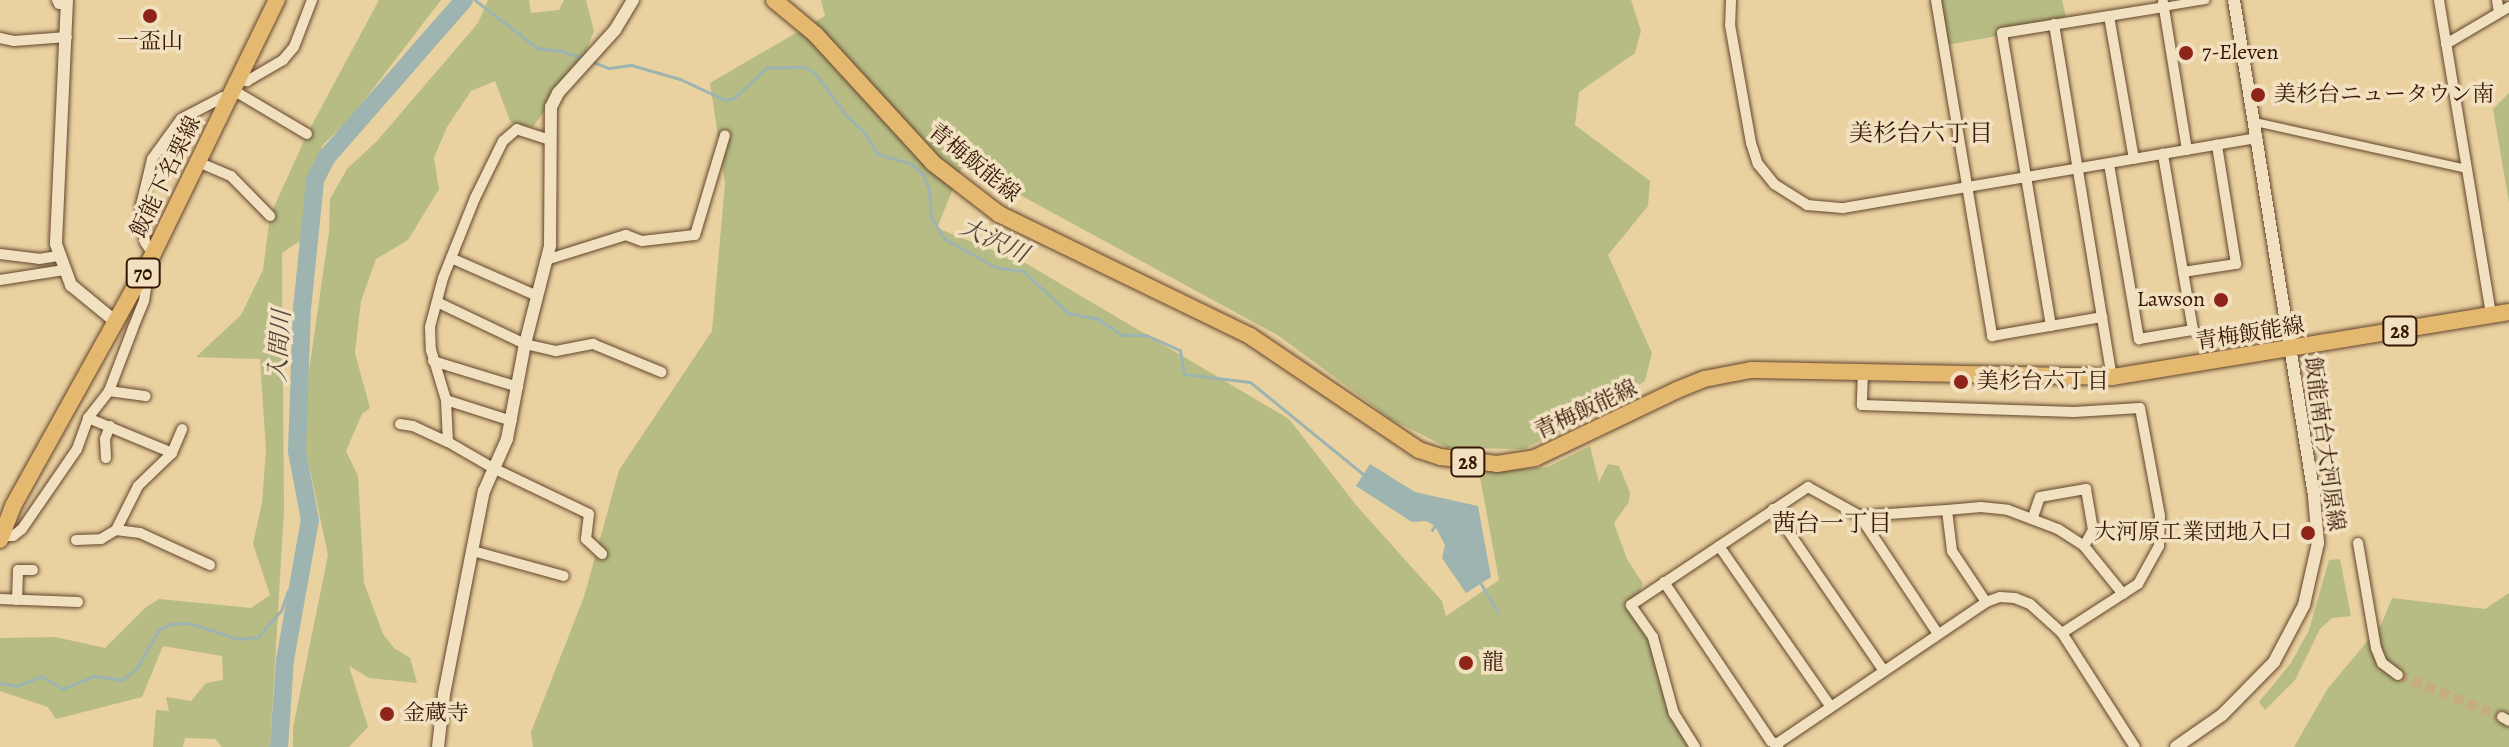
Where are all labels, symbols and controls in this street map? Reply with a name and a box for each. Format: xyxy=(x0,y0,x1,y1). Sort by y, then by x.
marker: 一盃山 xyxy=(141,7,159,25)
place label: 一盃山 xyxy=(117,29,183,55)
place label: 7-Eleven xyxy=(2202,40,2279,66)
marker: 7-Eleven xyxy=(2177,44,2195,62)
place label: 美杉台ニュータウン南 xyxy=(2274,82,2494,108)
marker: 美杉台ニュータウン南 xyxy=(2249,86,2267,104)
street label: 飯能下名栗線 xyxy=(125,112,207,242)
street label: 青梅飯能線 xyxy=(923,118,1025,208)
district label: 美杉台六丁目 xyxy=(1849,120,1993,148)
water label: 大沢川 xyxy=(955,213,1033,269)
road number: 70 xyxy=(125,257,161,289)
place label: Lawson xyxy=(2137,287,2205,313)
marker: Lawson xyxy=(2212,291,2230,309)
water label: 入間川 xyxy=(263,309,297,383)
street label: 青梅飯能線 xyxy=(2194,312,2306,356)
road number: 28 xyxy=(2382,315,2418,347)
street label: 飯能南台大河原線 xyxy=(2299,355,2349,533)
place label: 美杉台六丁目 xyxy=(1977,369,2109,395)
marker: 美杉台六丁目 xyxy=(1952,373,1970,391)
street label: 青梅飯能線 xyxy=(1531,375,1641,445)
road number: 28 xyxy=(1450,446,1486,478)
district label: 茜台一丁目 xyxy=(1772,510,1892,538)
place label: 大河原工業団地入口 xyxy=(2094,520,2292,546)
marker: 大河原工業団地入口 xyxy=(2299,524,2317,542)
place label: 龍 xyxy=(1482,650,1504,676)
marker: 龍 xyxy=(1457,654,1475,672)
place label: 金蔵寺 xyxy=(403,701,469,727)
marker: 金蔵寺 xyxy=(378,705,396,723)

